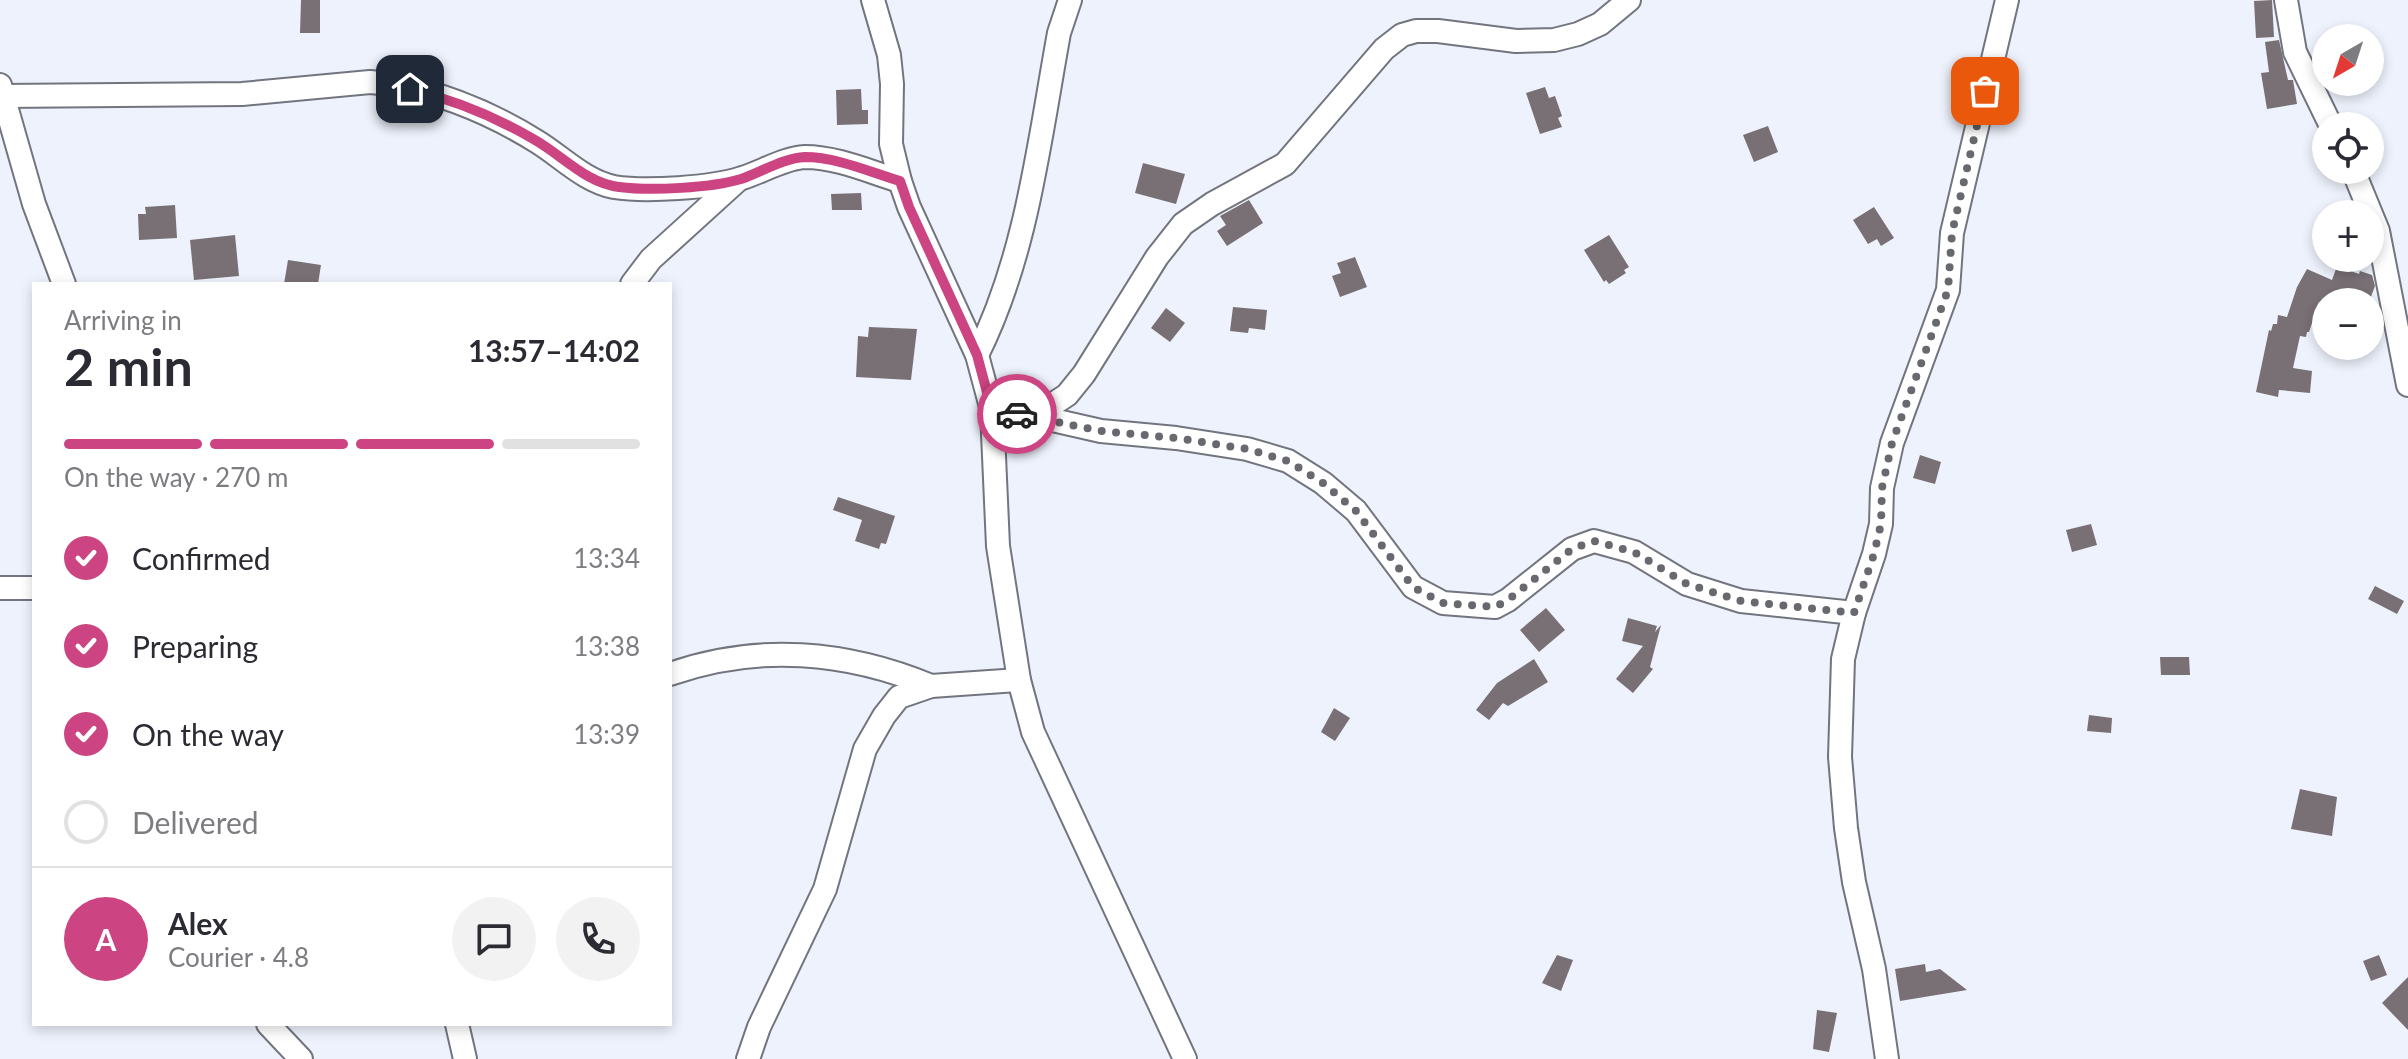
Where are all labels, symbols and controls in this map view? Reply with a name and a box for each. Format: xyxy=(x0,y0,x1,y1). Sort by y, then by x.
north arrow xyxy=(2312,24,2384,96)
map controls xyxy=(2312,24,2384,360)
pin xyxy=(376,55,444,123)
pin xyxy=(1951,57,2019,125)
icon: home xyxy=(388,67,432,111)
icon: bag xyxy=(1963,69,2007,113)
button: locate xyxy=(2312,112,2384,184)
button: + xyxy=(2312,200,2384,272)
button: − xyxy=(2312,288,2384,360)
text: Arriving in xyxy=(64,304,182,336)
text: 13:57–14:02 xyxy=(468,332,640,368)
text: 2 min xyxy=(64,335,193,397)
courier xyxy=(977,374,1057,454)
icon: car xyxy=(995,392,1039,436)
text: On the way · 270 m xyxy=(64,461,288,493)
icon: check xyxy=(64,536,108,580)
text: Confirmed xyxy=(132,540,271,576)
text: 13:34 xyxy=(573,542,640,574)
icon: check xyxy=(64,624,108,668)
text: Preparing xyxy=(132,628,258,664)
text: 13:38 xyxy=(573,630,640,662)
icon: check xyxy=(64,712,108,756)
text: On the way xyxy=(132,716,284,752)
text: 13:39 xyxy=(573,718,640,750)
text: Delivered xyxy=(132,804,259,840)
button: chat xyxy=(452,897,536,981)
button: phone xyxy=(556,897,640,981)
text: Alex xyxy=(168,905,228,941)
text: A xyxy=(96,921,116,957)
text: Courier · 4.8 xyxy=(168,941,309,973)

